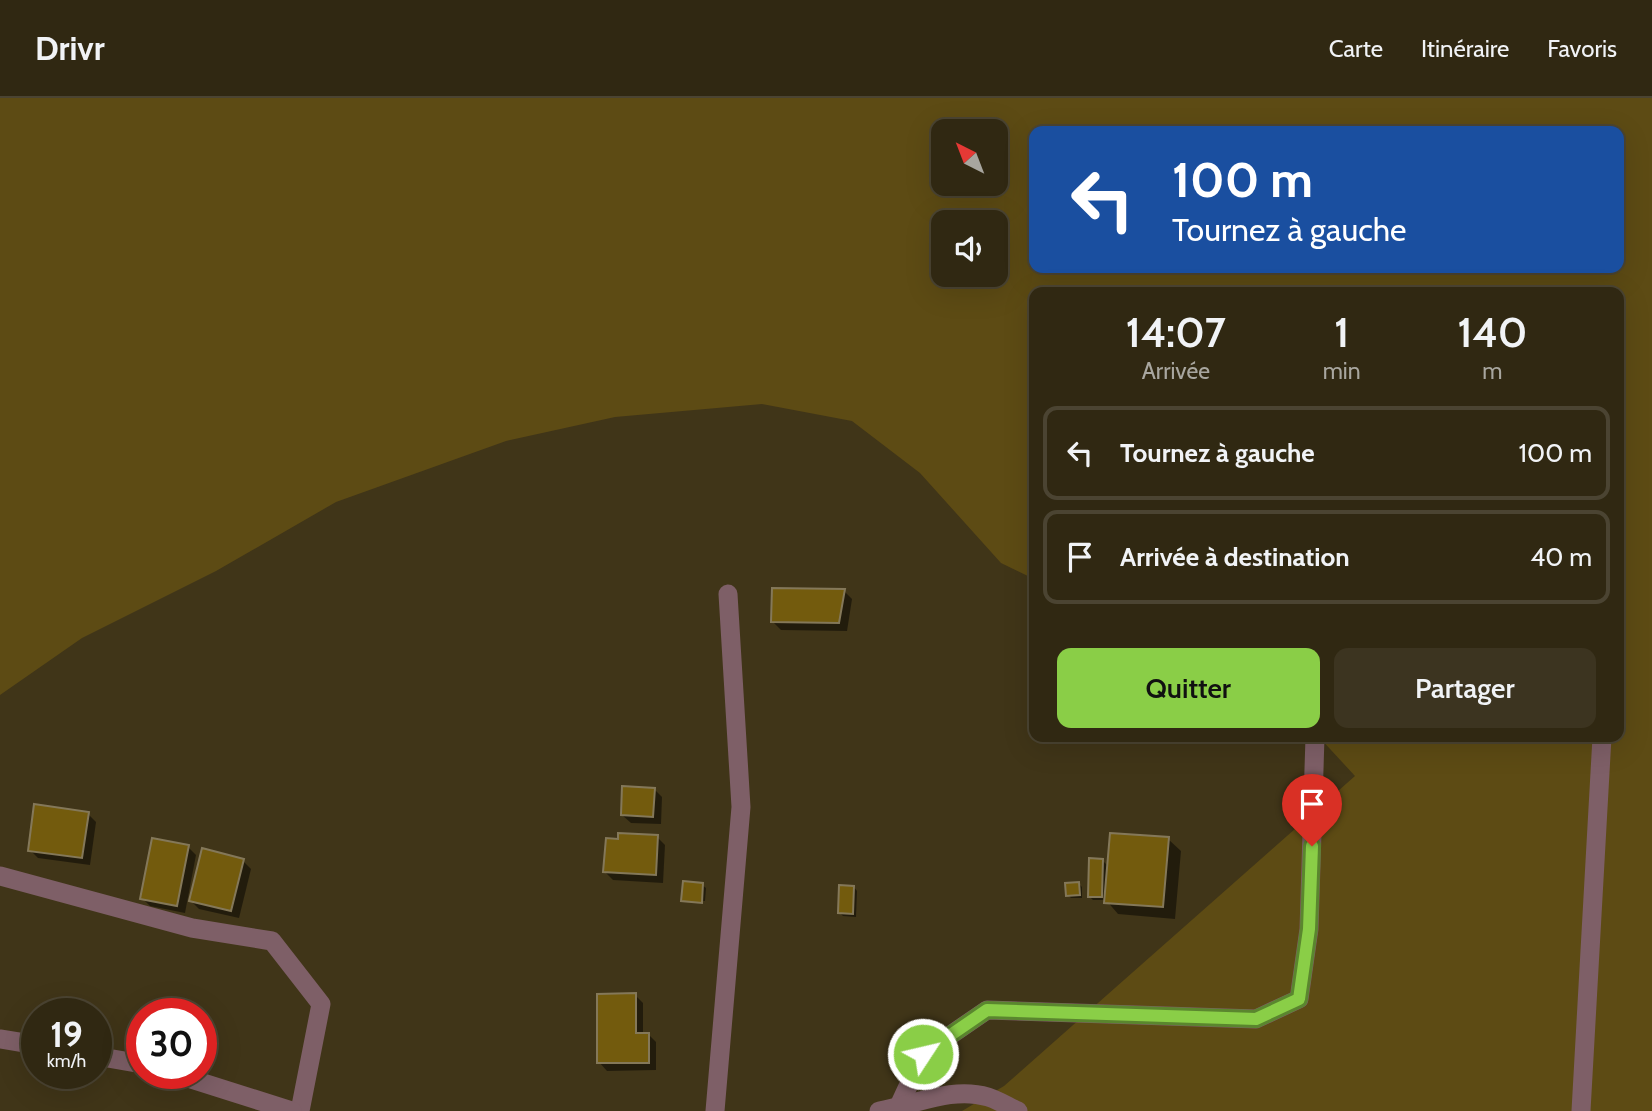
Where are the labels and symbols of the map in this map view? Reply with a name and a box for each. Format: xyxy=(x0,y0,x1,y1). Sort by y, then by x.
north arrow xyxy=(931,119,1008,196)
pin xyxy=(1282,774,1342,846)
speed limit sign: 30 xyxy=(126,998,217,1089)
position arrow xyxy=(886,1017,960,1091)

